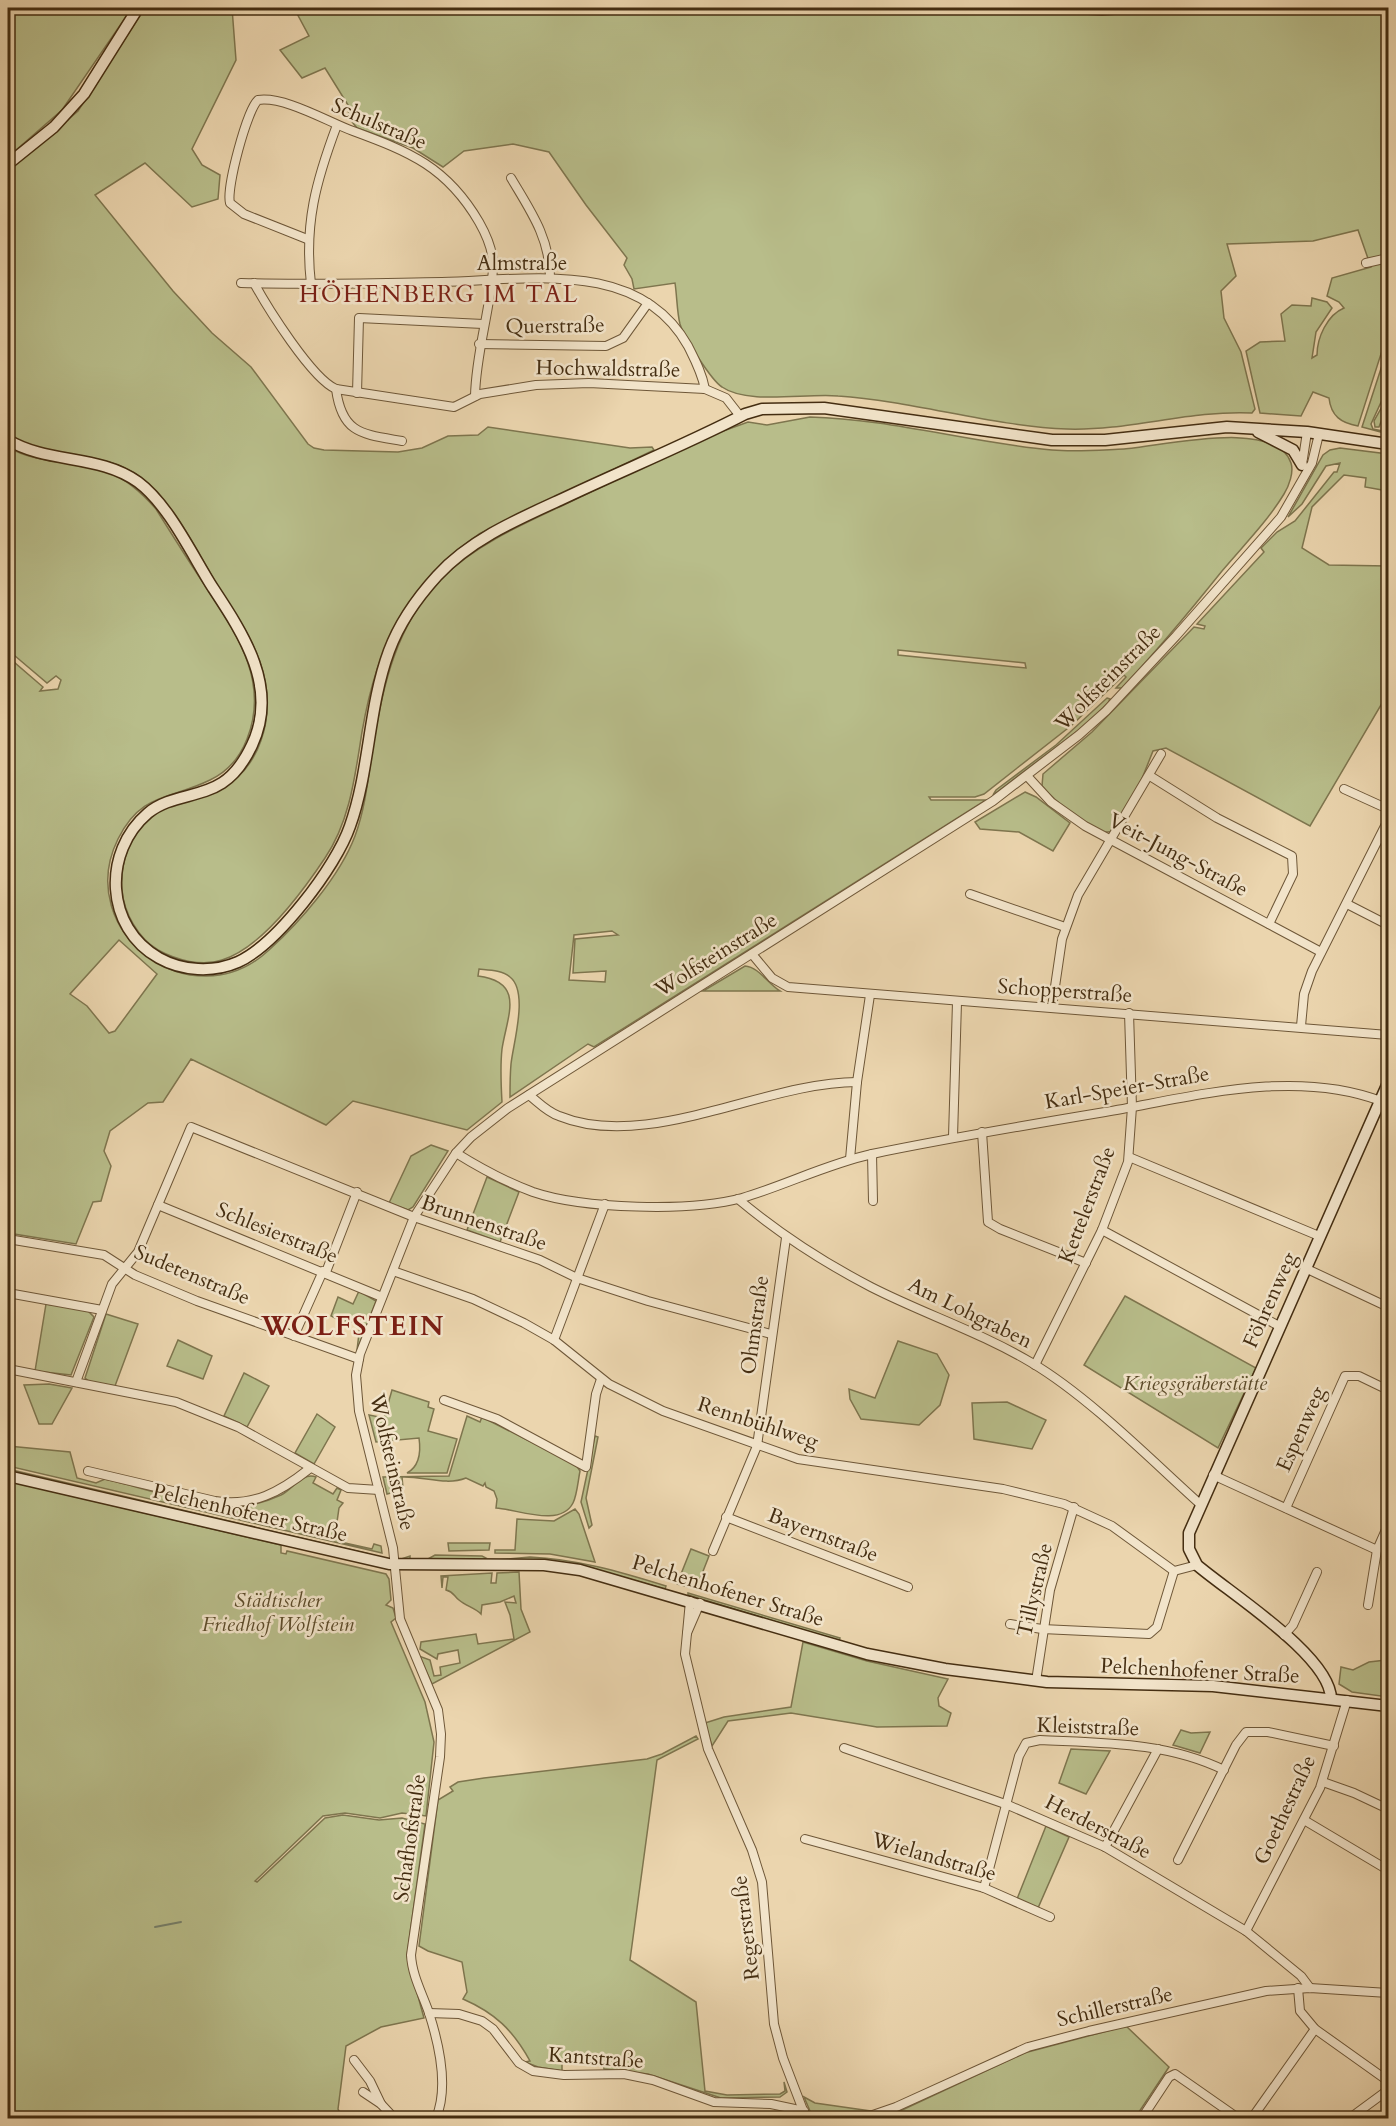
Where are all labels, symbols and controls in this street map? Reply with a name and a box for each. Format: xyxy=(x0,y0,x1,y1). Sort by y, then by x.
street label: Schulstraße xyxy=(327,91,431,157)
street label: Almstraße xyxy=(477,249,567,278)
district label: HÖHENBERG IM TAL xyxy=(299,278,579,311)
street label: Querstraße xyxy=(505,311,605,341)
street label: Hochwaldstraße xyxy=(535,353,681,385)
street label: Wolfsteinstraße xyxy=(1048,618,1168,738)
street label: Veit-Jung-Straße xyxy=(1103,806,1253,904)
street label: Wolfsteinstraße xyxy=(648,906,783,1005)
street label: Schopperstraße xyxy=(997,972,1133,1010)
street label: Karl-Speier-Straße xyxy=(1042,1059,1212,1117)
street label: Kettelerstraße xyxy=(1051,1142,1123,1268)
street label: Brunnenstraße xyxy=(417,1188,551,1258)
street label: Schlesierstraße xyxy=(212,1195,342,1271)
street label: Sudetenstraße xyxy=(130,1238,254,1312)
street label: Föhrenweg xyxy=(1236,1247,1304,1353)
street label: Am Lohgraben xyxy=(903,1270,1037,1356)
street label: Ohmstraße xyxy=(734,1274,776,1376)
district label: WOLFSTEIN xyxy=(260,1308,445,1345)
park label: Kriegsgräberstätte xyxy=(1123,1369,1268,1398)
street label: Espenweg xyxy=(1269,1381,1333,1476)
street label: Wolfsteinstraße xyxy=(362,1390,422,1533)
street label: Rennbühlweg xyxy=(694,1390,822,1456)
street label: Pelchenhofener Straße xyxy=(150,1476,350,1550)
street label: Bayernstraße xyxy=(764,1501,882,1569)
street label: Tillystraße xyxy=(1010,1540,1060,1640)
street label: Pelchenhofener Straße xyxy=(628,1548,828,1634)
park label: Städtischer Friedhof Wolfstein xyxy=(202,1586,355,1639)
street label: Pelchenhofener Straße xyxy=(1100,1651,1300,1691)
street label: Kleiststraße xyxy=(1036,1711,1140,1743)
street label: Goethestraße xyxy=(1247,1751,1323,1869)
street label: Schafhofstraße xyxy=(387,1772,433,1904)
street label: Herderstraße xyxy=(1040,1788,1156,1866)
street label: Wielandstraße xyxy=(867,1825,1000,1889)
street label: Regerstraße xyxy=(725,1874,767,1982)
street label: Schillerstraße xyxy=(1054,1980,1176,2034)
street label: Kantstraße xyxy=(547,2040,645,2076)

